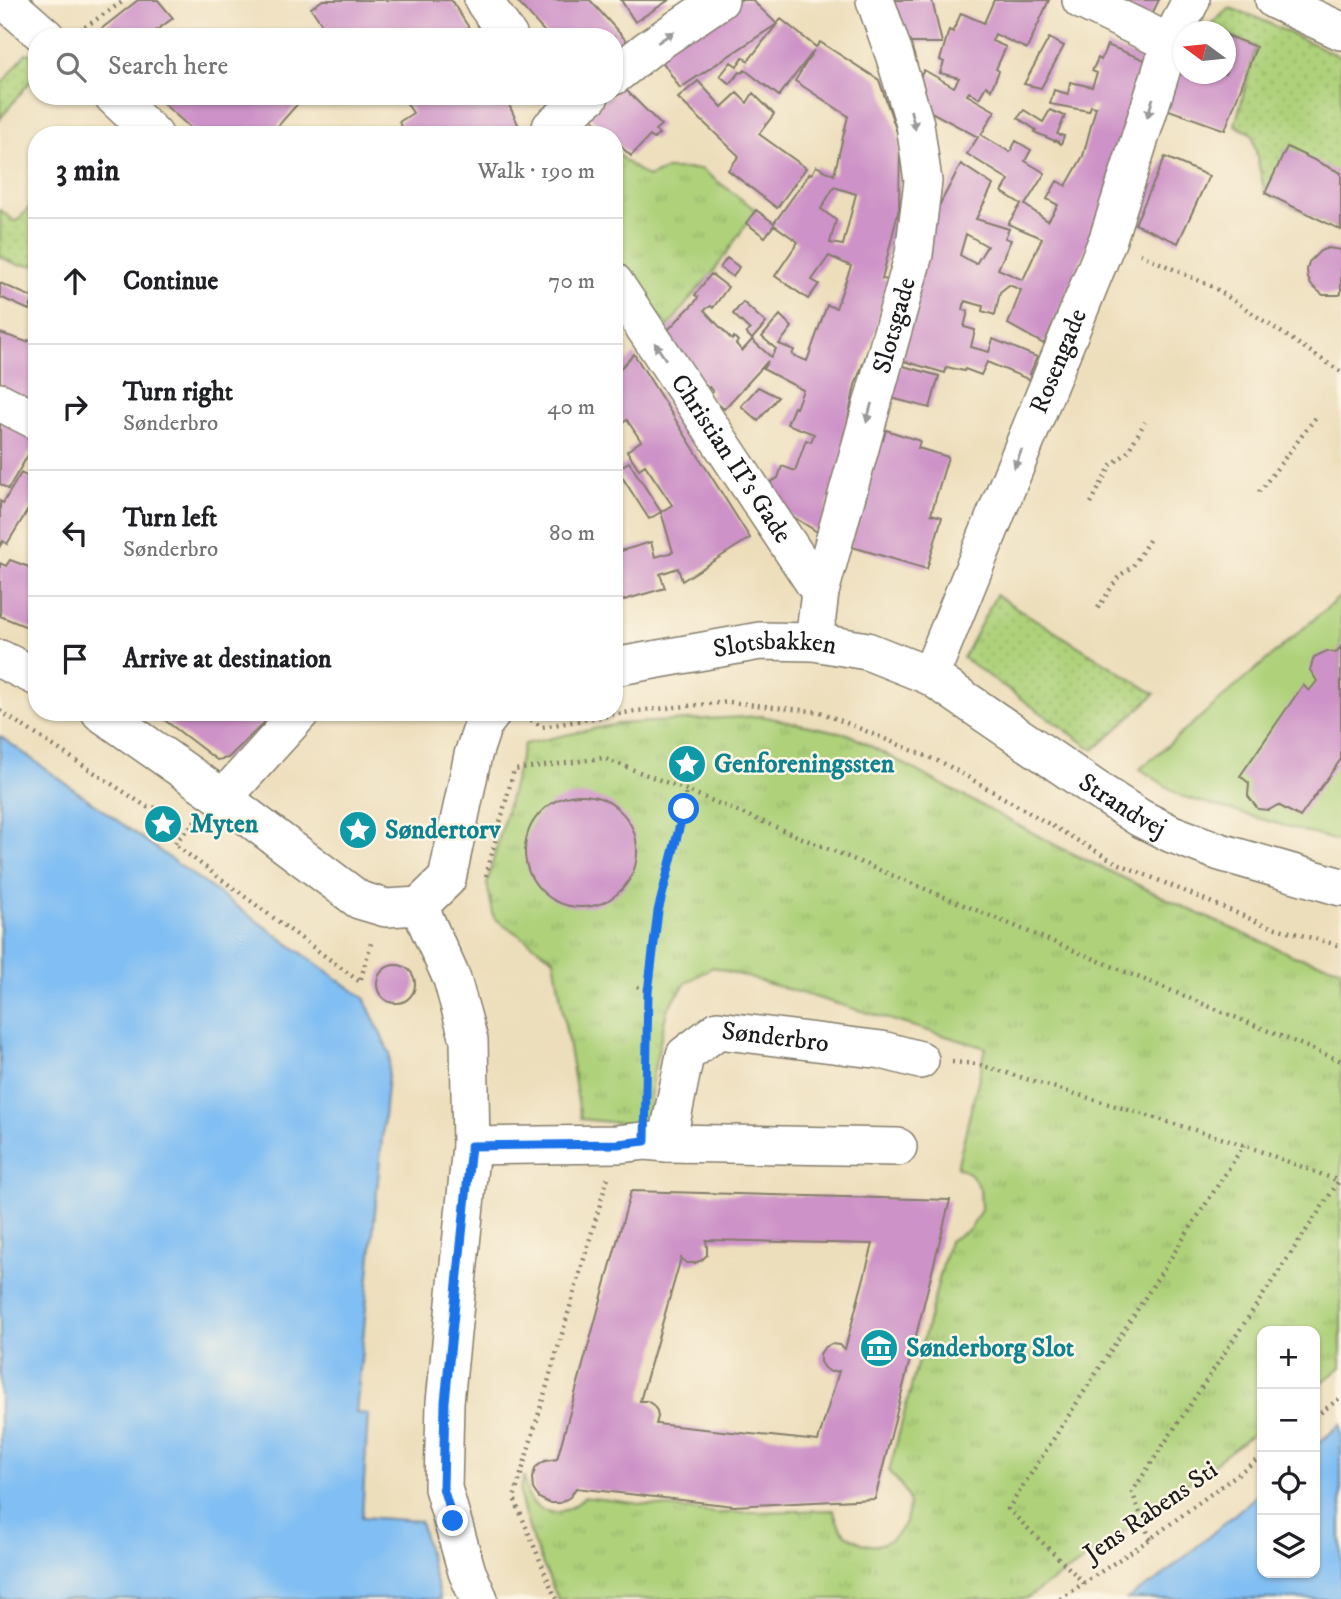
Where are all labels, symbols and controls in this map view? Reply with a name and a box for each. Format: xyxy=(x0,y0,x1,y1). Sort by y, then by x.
north arrow xyxy=(1173,21,1236,84)
search box xyxy=(28,28,623,105)
one-way arrow xyxy=(657,30,675,44)
icon: search xyxy=(52,48,90,86)
text: Search here xyxy=(108,50,228,83)
one-way arrow xyxy=(1144,98,1154,119)
one-way arrow xyxy=(908,109,919,131)
text: 3 min xyxy=(56,153,120,190)
text: Walk · 190 m xyxy=(477,157,595,186)
icon: ahead xyxy=(56,262,94,300)
text: Continue xyxy=(123,265,218,298)
text: 70 m xyxy=(548,267,595,296)
street label: Slotsgade xyxy=(865,274,923,377)
street label: Rosengade xyxy=(1022,304,1094,418)
one-way arrow xyxy=(654,341,667,361)
street label: Christian II's Gade xyxy=(663,368,799,549)
text: Turn right xyxy=(123,376,233,409)
icon: right xyxy=(56,388,94,426)
text: 40 m xyxy=(547,393,595,422)
one-way arrow xyxy=(864,403,874,424)
text: Sønderbro xyxy=(123,409,218,438)
one-way arrow xyxy=(1013,448,1024,469)
text: Turn left xyxy=(123,502,217,535)
icon: left xyxy=(56,514,94,552)
text: 80 m xyxy=(549,519,595,548)
text: Sønderbro xyxy=(123,535,218,564)
street label: Slotsbakken xyxy=(710,624,840,666)
icon: arrive xyxy=(56,640,94,678)
text: Arrive at destination xyxy=(123,643,332,676)
place icon: Genforeningssten xyxy=(666,743,708,785)
place label: Genforeningssten xyxy=(714,748,895,781)
street label: Strandvej xyxy=(1072,766,1172,845)
route start xyxy=(668,793,699,824)
place icon: Myten xyxy=(142,803,184,845)
place label: Myten xyxy=(190,808,259,841)
place icon: Søndertorv xyxy=(337,809,379,851)
place label: Søndertorv xyxy=(385,814,501,847)
street label: Sønderbro xyxy=(720,1014,831,1060)
map controls xyxy=(1257,1326,1320,1578)
button: + xyxy=(1257,1326,1320,1389)
museum icon: Sønderborg Slot xyxy=(858,1327,900,1369)
place label: Sønderborg Slot xyxy=(906,1332,1075,1365)
button: − xyxy=(1257,1389,1320,1452)
button: locate xyxy=(1257,1452,1320,1515)
street label: Jens Rabens Sti xyxy=(1076,1454,1224,1571)
route end xyxy=(437,1505,468,1536)
button: layers xyxy=(1257,1515,1320,1578)

